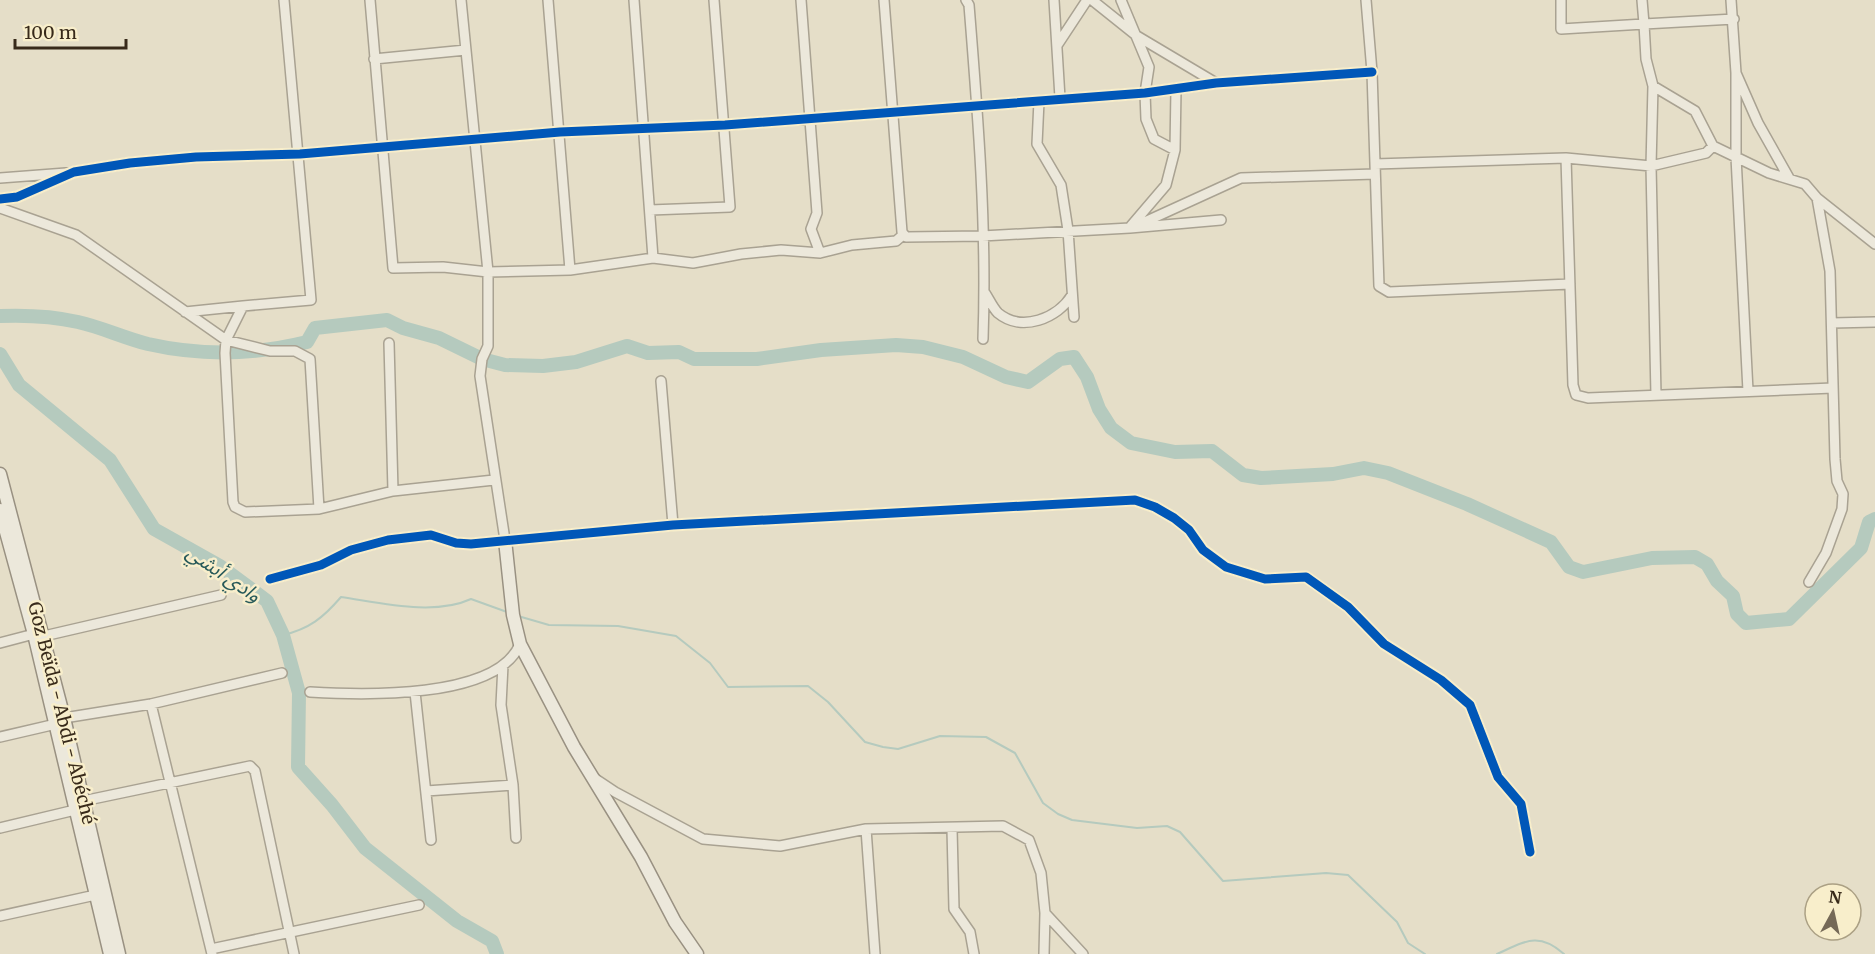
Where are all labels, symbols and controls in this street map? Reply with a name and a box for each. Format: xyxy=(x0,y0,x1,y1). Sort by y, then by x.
scale bar xyxy=(15,12,126,50)
text: 100 m xyxy=(24,21,77,44)
water label: وادي أبشي xyxy=(180,539,266,610)
street label: Goz Beïda - Abdi - Abéché xyxy=(23,599,101,827)
north arrow xyxy=(1803,882,1863,942)
text: N xyxy=(1827,886,1843,908)

